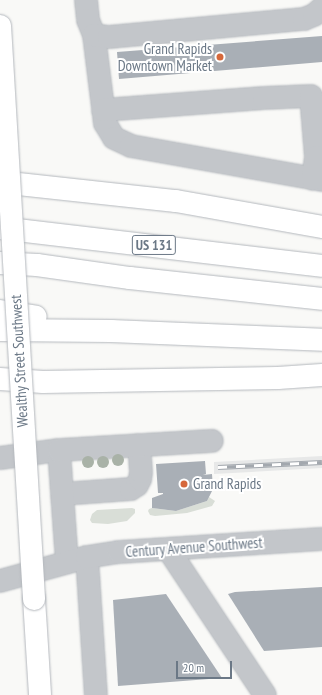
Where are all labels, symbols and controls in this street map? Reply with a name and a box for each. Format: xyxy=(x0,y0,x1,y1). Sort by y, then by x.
place label: Grand Rapids Downtown Market xyxy=(118,39,212,74)
marker: Grand Rapids Downtown Market xyxy=(215,52,225,62)
road number: US 131 xyxy=(131,233,177,257)
street label: Wealthy Street Southwest xyxy=(7,294,31,428)
place label: Grand Rapids xyxy=(193,475,261,493)
marker: Grand Rapids xyxy=(178,478,190,490)
street label: Century Avenue Southwest xyxy=(124,533,264,561)
scale bar xyxy=(178,653,234,679)
text: 20 m xyxy=(183,660,204,675)

